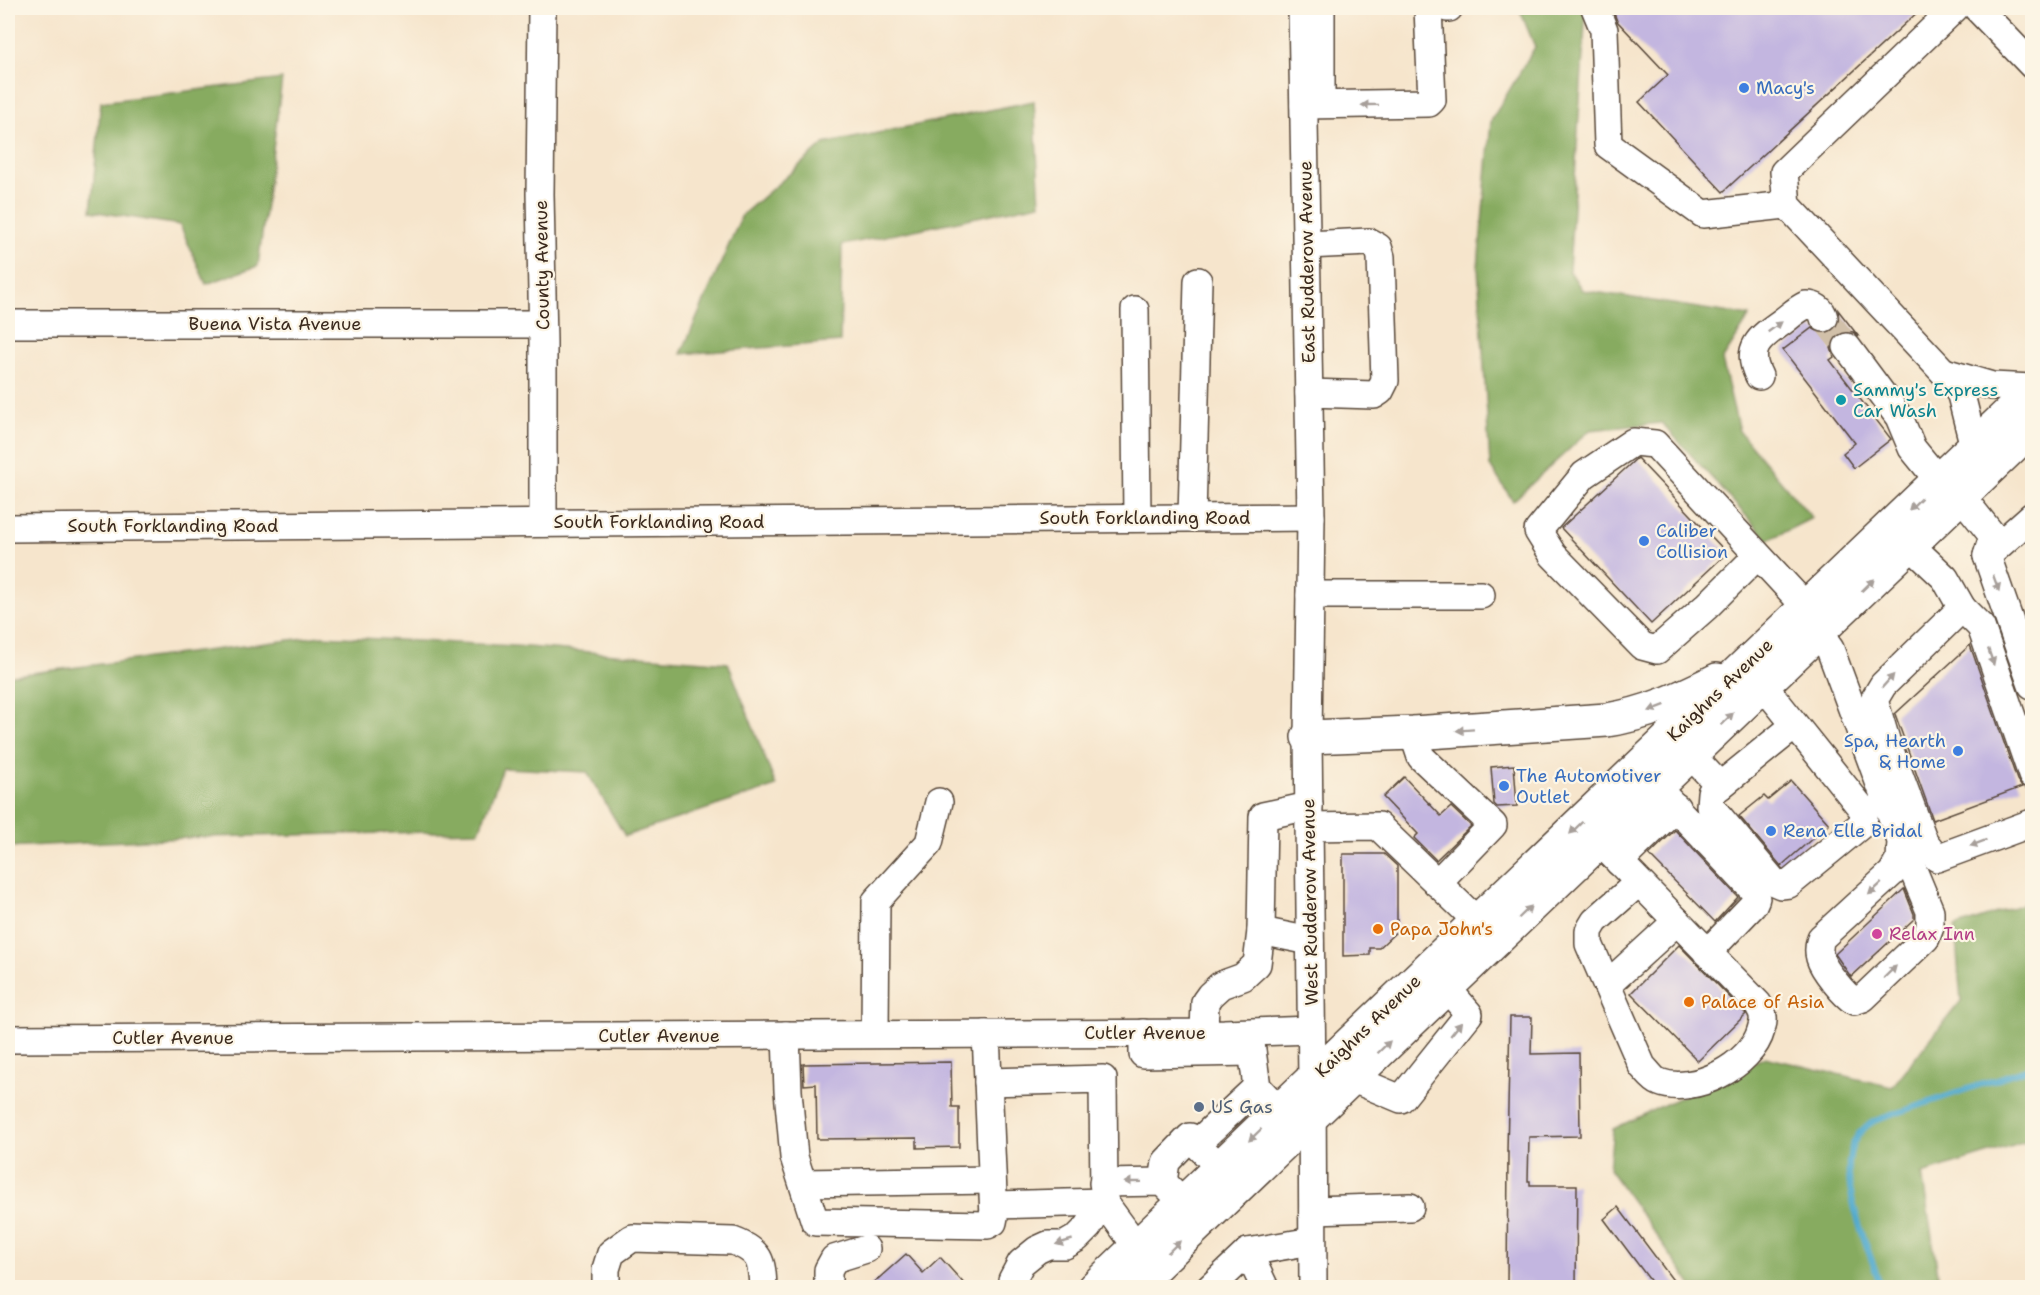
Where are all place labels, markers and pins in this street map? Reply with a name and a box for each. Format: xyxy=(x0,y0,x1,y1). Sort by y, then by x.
place label: Macy's xyxy=(1756,76,1815,100)
marker: Macy's xyxy=(1737,81,1751,95)
place label: Sammy's Express Car Wash xyxy=(1853,378,1998,423)
marker: Sammy's Express Car Wash xyxy=(1834,393,1848,407)
place label: Caliber Collision xyxy=(1656,519,1728,564)
marker: Caliber Collision xyxy=(1637,534,1651,548)
place label: Spa, Hearth & Home xyxy=(1844,729,1946,774)
marker: Spa, Hearth & Home xyxy=(1951,744,1965,758)
place label: The Automotiver Outlet xyxy=(1516,764,1662,809)
marker: The Automotiver Outlet xyxy=(1497,779,1511,793)
place label: Rena Elle Bridal xyxy=(1783,819,1923,843)
marker: Rena Elle Bridal xyxy=(1764,824,1778,838)
place label: Papa John's xyxy=(1390,917,1493,941)
marker: Papa John's xyxy=(1371,922,1385,936)
place label: Relax Inn xyxy=(1889,922,1975,946)
marker: Relax Inn xyxy=(1870,927,1884,941)
place label: Palace of Asia xyxy=(1701,990,1824,1014)
marker: Palace of Asia xyxy=(1682,995,1696,1009)
place label: US Gas xyxy=(1211,1095,1273,1119)
marker: US Gas xyxy=(1192,1100,1206,1114)

